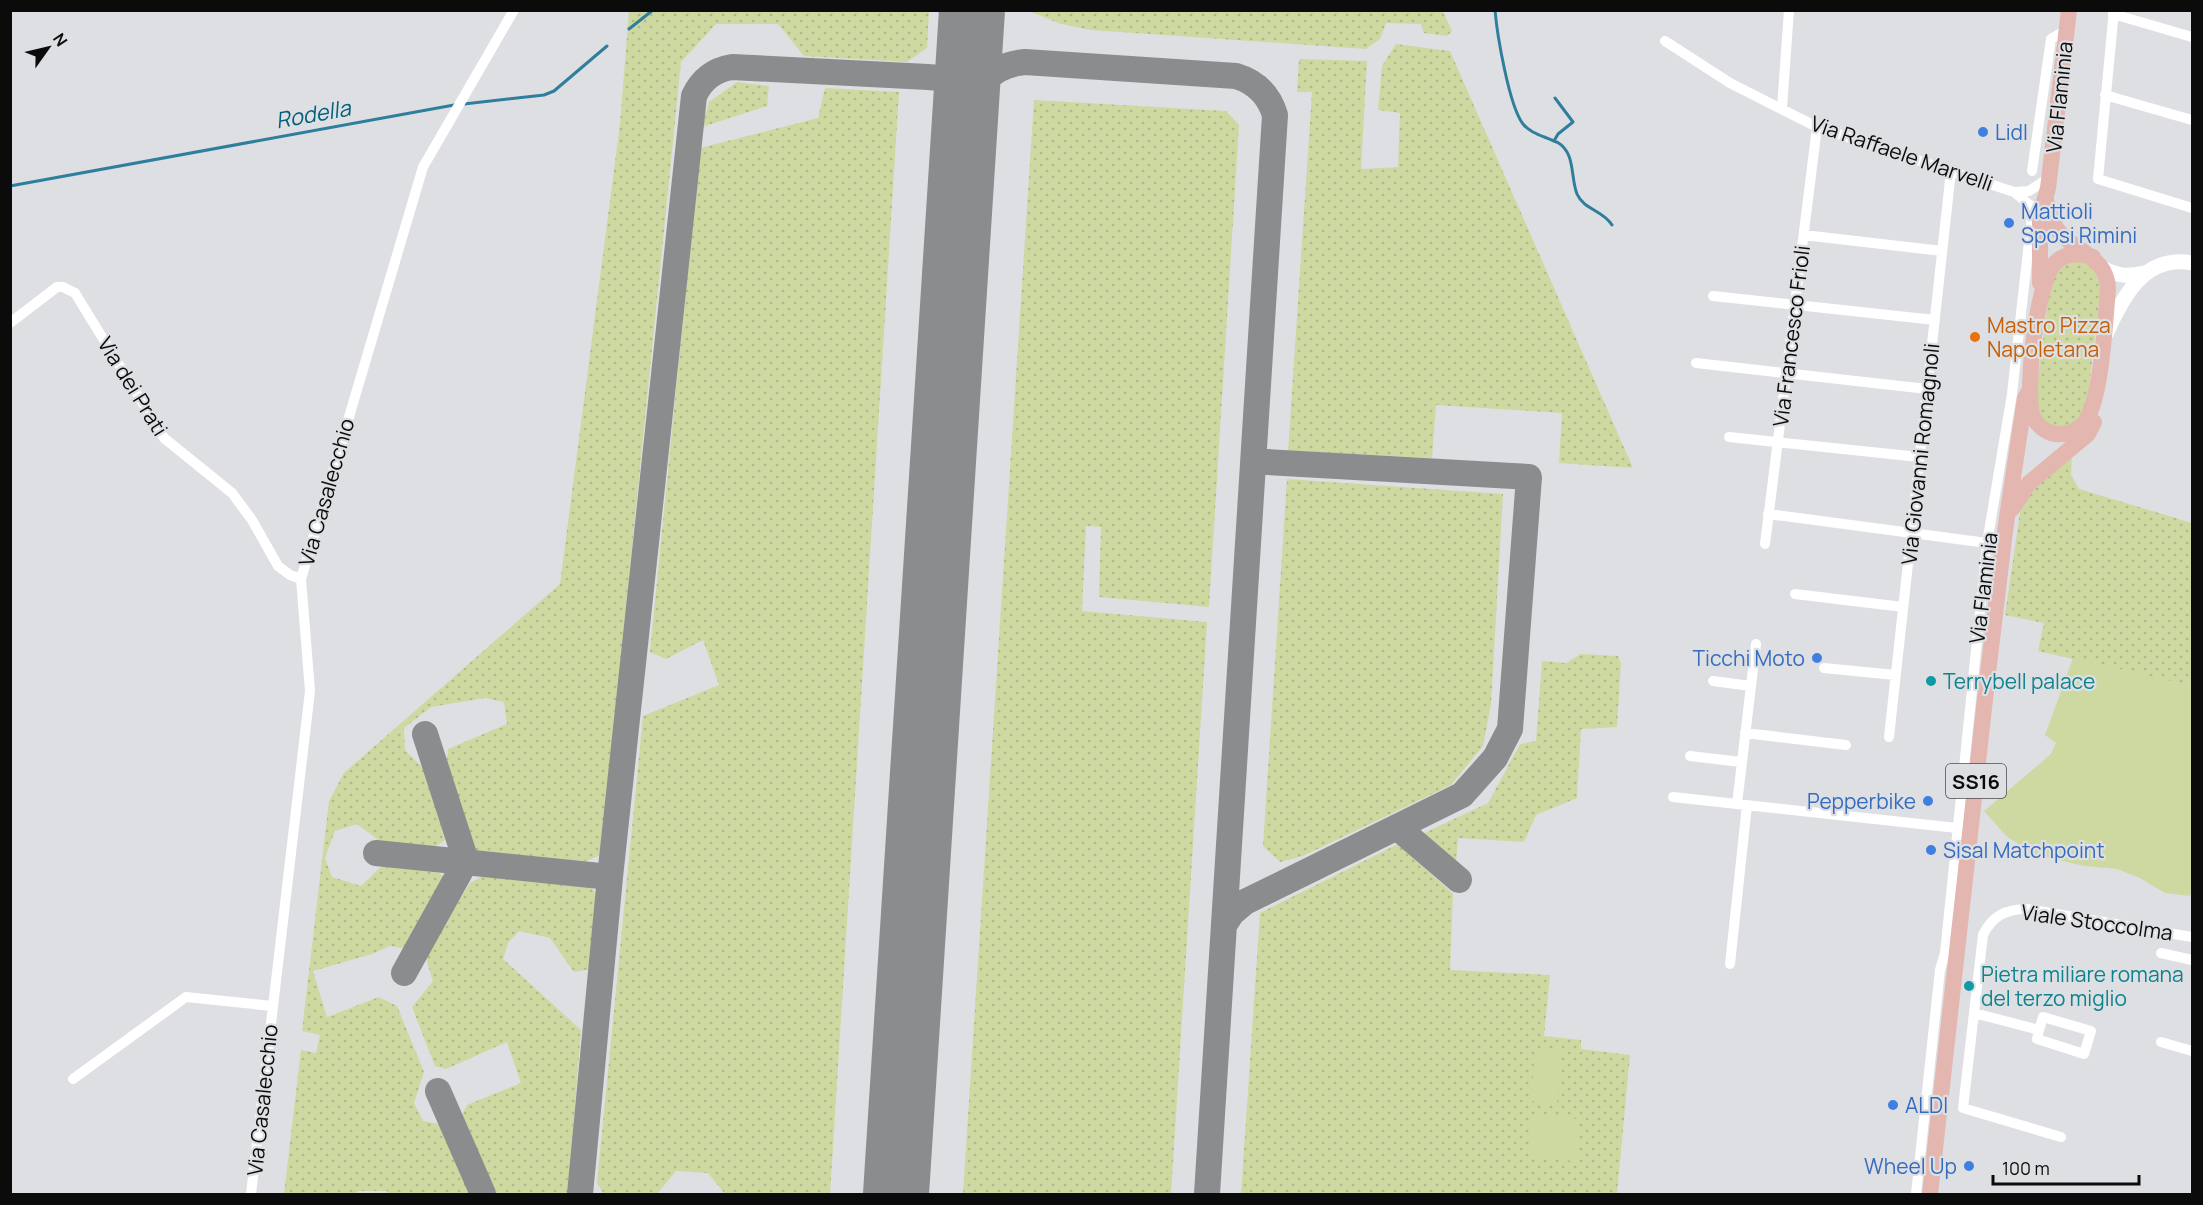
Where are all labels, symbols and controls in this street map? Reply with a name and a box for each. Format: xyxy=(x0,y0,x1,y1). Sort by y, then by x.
north arrow xyxy=(18,18,78,78)
text: N xyxy=(48,29,73,51)
street label: Via Flaminia xyxy=(2039,40,2079,154)
water label: Rodella xyxy=(273,92,354,135)
street label: Via Raffaele Marvelli xyxy=(1807,109,1997,197)
place label: Lidl xyxy=(1995,118,2028,146)
marker: Lidl xyxy=(1976,125,1990,139)
place label: Mattioli Sposi Rimini xyxy=(2021,197,2137,249)
marker: Mattioli Sposi Rimini xyxy=(2002,216,2016,230)
street label: Via Francesco Frioli xyxy=(1766,244,1816,428)
place label: Mastro Pizza Napoletana xyxy=(1987,311,2111,363)
marker: Mastro Pizza Napoletana xyxy=(1968,330,1982,344)
street label: Via dei Prati xyxy=(92,331,174,441)
street label: Via Giovanni Romagnoli xyxy=(1894,342,1946,566)
street label: Via Casalecchio xyxy=(292,415,360,569)
street label: Via Flaminia xyxy=(1962,531,2004,645)
place label: Ticchi Moto xyxy=(1693,644,1805,672)
marker: Ticchi Moto xyxy=(1810,651,1824,665)
place label: Terrybell palace xyxy=(1943,667,2095,695)
marker: Terrybell palace xyxy=(1924,674,1938,688)
road number: SS16 xyxy=(1946,764,2006,798)
place label: Pepperbike xyxy=(1807,787,1916,815)
marker: Pepperbike xyxy=(1921,794,1935,808)
place label: Sisal Matchpoint xyxy=(1943,836,2105,864)
marker: Sisal Matchpoint xyxy=(1924,843,1938,857)
street label: Viale Stoccolma xyxy=(2019,897,2175,947)
place label: Pietra miliare romana del terzo miglio xyxy=(1981,960,2184,1012)
marker: Pietra miliare romana del terzo miglio xyxy=(1962,979,1976,993)
street label: Via Casalecchio xyxy=(240,1023,284,1177)
place label: ALDI xyxy=(1905,1091,1948,1119)
marker: ALDI xyxy=(1886,1098,1900,1112)
scale bar xyxy=(1993,1148,2138,1186)
place label: Wheel Up xyxy=(1864,1152,1957,1180)
text: 100 m xyxy=(2002,1156,2050,1180)
marker: Wheel Up xyxy=(1962,1159,1976,1173)

